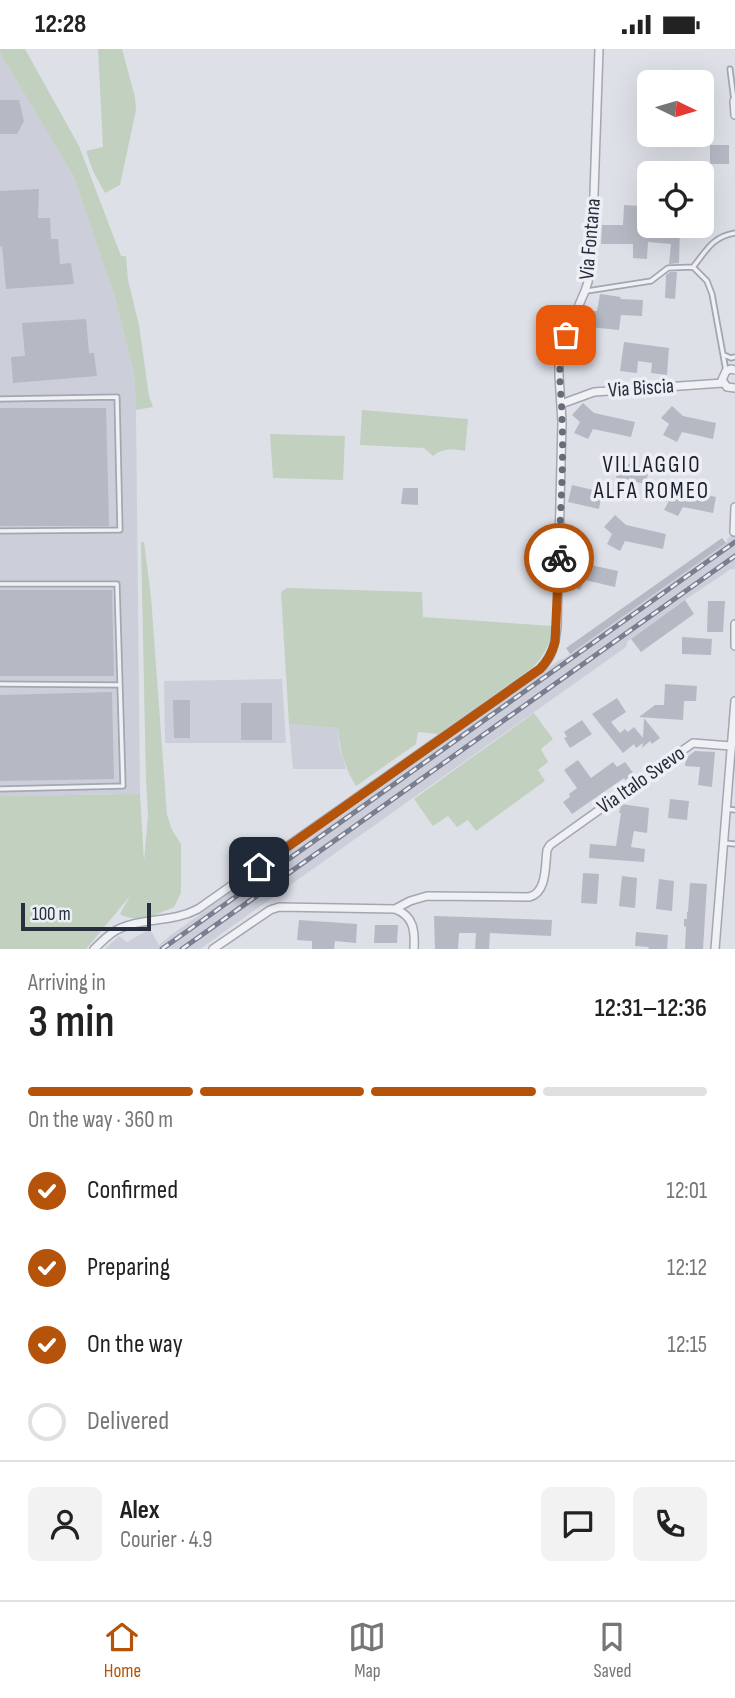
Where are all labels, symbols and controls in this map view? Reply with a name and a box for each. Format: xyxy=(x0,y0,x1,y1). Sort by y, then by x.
text: 12:28 xyxy=(35,9,86,40)
north arrow xyxy=(637,70,714,147)
map controls xyxy=(637,70,714,238)
button: locate xyxy=(637,161,714,238)
street label: Via Fontana xyxy=(574,197,606,281)
pin xyxy=(536,305,596,365)
icon: bag xyxy=(547,316,585,354)
street label: Via Biscia xyxy=(607,373,675,403)
district label: VILLAGGIO ALFA ROMEO xyxy=(593,451,710,505)
courier xyxy=(524,523,594,593)
icon: bike xyxy=(540,539,578,577)
street label: Via Italo Svevo xyxy=(592,741,690,819)
pin xyxy=(229,837,289,897)
icon: home xyxy=(240,848,278,886)
scale bar xyxy=(21,900,150,932)
text: 100 m xyxy=(32,903,71,926)
text: Arriving in xyxy=(28,969,106,997)
text: 12:31–12:36 xyxy=(595,993,707,1024)
text: 3 min xyxy=(28,995,115,1050)
text: On the way · 360 m xyxy=(28,1106,173,1134)
icon: check xyxy=(28,1172,66,1210)
text: Confirmed xyxy=(87,1175,178,1206)
text: 12:01 xyxy=(667,1177,707,1205)
icon: check xyxy=(28,1249,66,1287)
text: Preparing xyxy=(87,1252,170,1283)
text: 12:12 xyxy=(667,1254,707,1282)
icon: check xyxy=(28,1326,66,1364)
text: On the way xyxy=(87,1329,183,1360)
text: 12:15 xyxy=(668,1331,707,1359)
text: Delivered xyxy=(87,1406,169,1437)
button: person xyxy=(28,1487,102,1561)
button: chat xyxy=(541,1487,615,1561)
button: phone xyxy=(633,1487,707,1561)
text: Alex xyxy=(120,1495,160,1526)
text: Courier · 4.9 xyxy=(120,1526,212,1554)
tab: Home xyxy=(103,1618,141,1683)
tab: Map xyxy=(348,1618,386,1683)
tab: Saved xyxy=(593,1618,632,1683)

